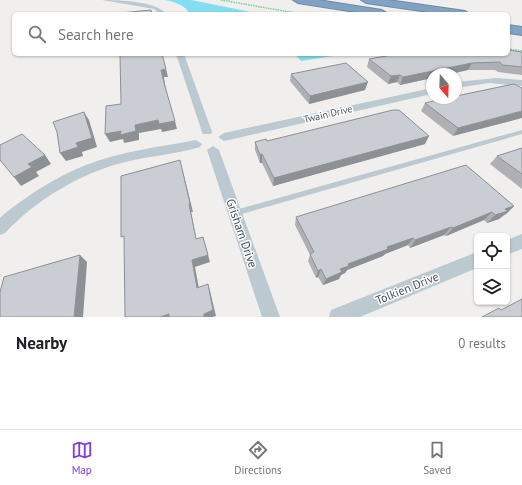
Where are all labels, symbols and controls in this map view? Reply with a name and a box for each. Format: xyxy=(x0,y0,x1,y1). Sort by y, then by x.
search box xyxy=(12,12,510,56)
icon: search xyxy=(26,23,48,45)
text: Search here xyxy=(58,25,134,44)
north arrow xyxy=(426,68,462,104)
street label: Twain Drive xyxy=(302,102,354,126)
street label: Grisham Drive xyxy=(223,196,261,270)
map controls xyxy=(474,233,510,305)
button: locate xyxy=(474,233,510,269)
street label: Tolkien Drive xyxy=(373,269,441,307)
button: layers xyxy=(474,269,510,305)
text: Nearby xyxy=(16,332,67,354)
text: 0 results xyxy=(458,335,506,352)
tab: Map xyxy=(71,439,93,477)
tab: Directions xyxy=(234,439,282,477)
tab: Saved xyxy=(423,439,451,477)

